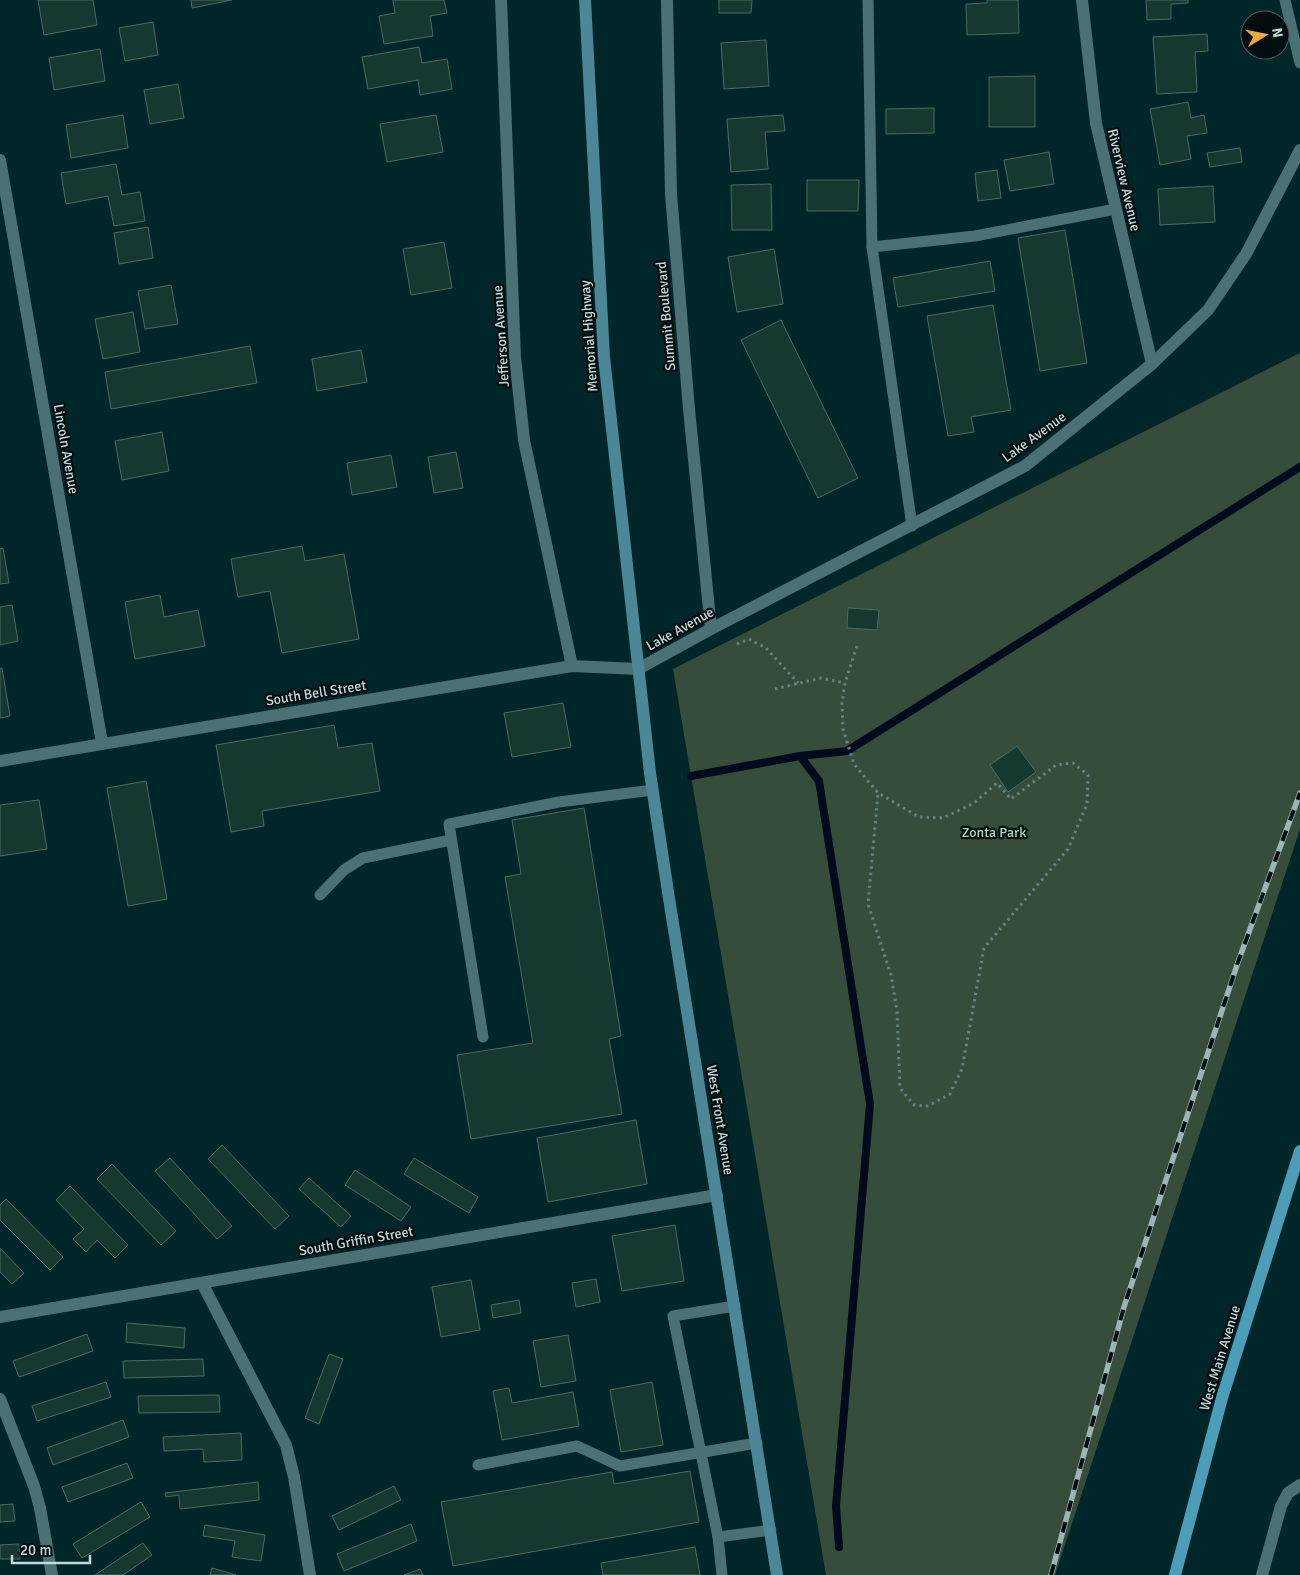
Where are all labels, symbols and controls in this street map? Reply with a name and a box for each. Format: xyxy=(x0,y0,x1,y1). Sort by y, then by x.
north arrow xyxy=(1240,10,1290,60)
text: N xyxy=(1268,27,1287,39)
street label: Riverview Avenue xyxy=(1104,127,1144,233)
street label: Summit Boulevard xyxy=(653,261,679,371)
street label: Memorial Highway xyxy=(577,279,601,392)
street label: Jefferson Avenue xyxy=(489,284,513,388)
street label: Lincoln Avenue xyxy=(50,403,82,495)
street label: Lake Avenue xyxy=(999,408,1069,466)
street label: Lake Avenue xyxy=(643,603,717,655)
street label: South Bell Street xyxy=(265,677,368,709)
park label: Zonta Park xyxy=(962,824,1026,841)
street label: West Front Avenue xyxy=(703,1064,737,1176)
street label: South Griffin Street xyxy=(297,1223,415,1259)
street label: West Main Avenue xyxy=(1196,1303,1244,1413)
scale bar xyxy=(12,1532,90,1564)
text: 20 m xyxy=(20,1541,51,1559)

